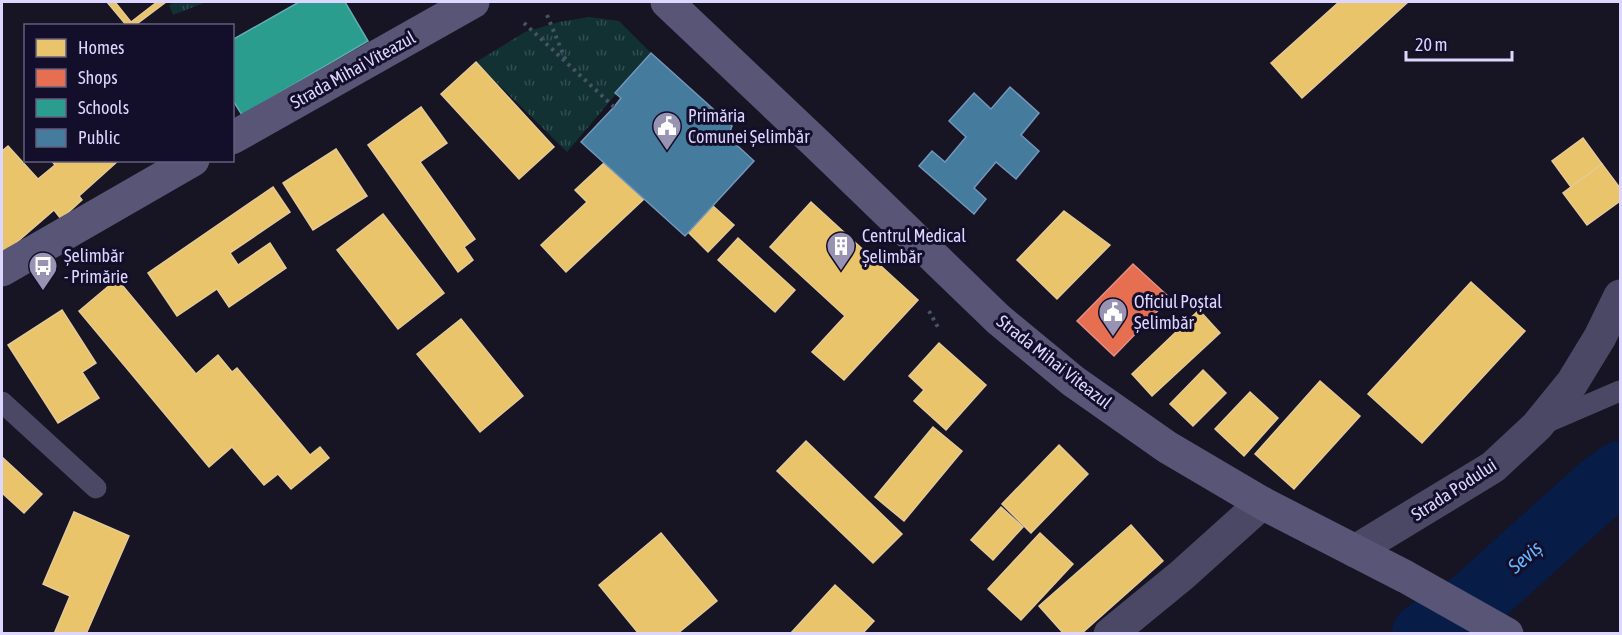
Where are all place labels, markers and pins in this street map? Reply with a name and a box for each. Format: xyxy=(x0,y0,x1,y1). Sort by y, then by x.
place label: Primăria Comunei Șelimbăr xyxy=(688,105,810,147)
public building icon: Primăria Comunei Șelimbăr xyxy=(651,110,683,152)
place label: Centrul Medical Șelimbăr xyxy=(862,225,966,267)
building icon: Centrul Medical Șelimbăr xyxy=(825,230,857,272)
place label: Șelimbăr - Primărie xyxy=(64,245,128,287)
bus stop icon: Șelimbăr - Primărie xyxy=(27,250,59,292)
place label: Oficiul Poștal Șelimbăr xyxy=(1134,291,1222,333)
public building icon: Oficiul Poștal Șelimbăr xyxy=(1097,296,1129,338)

